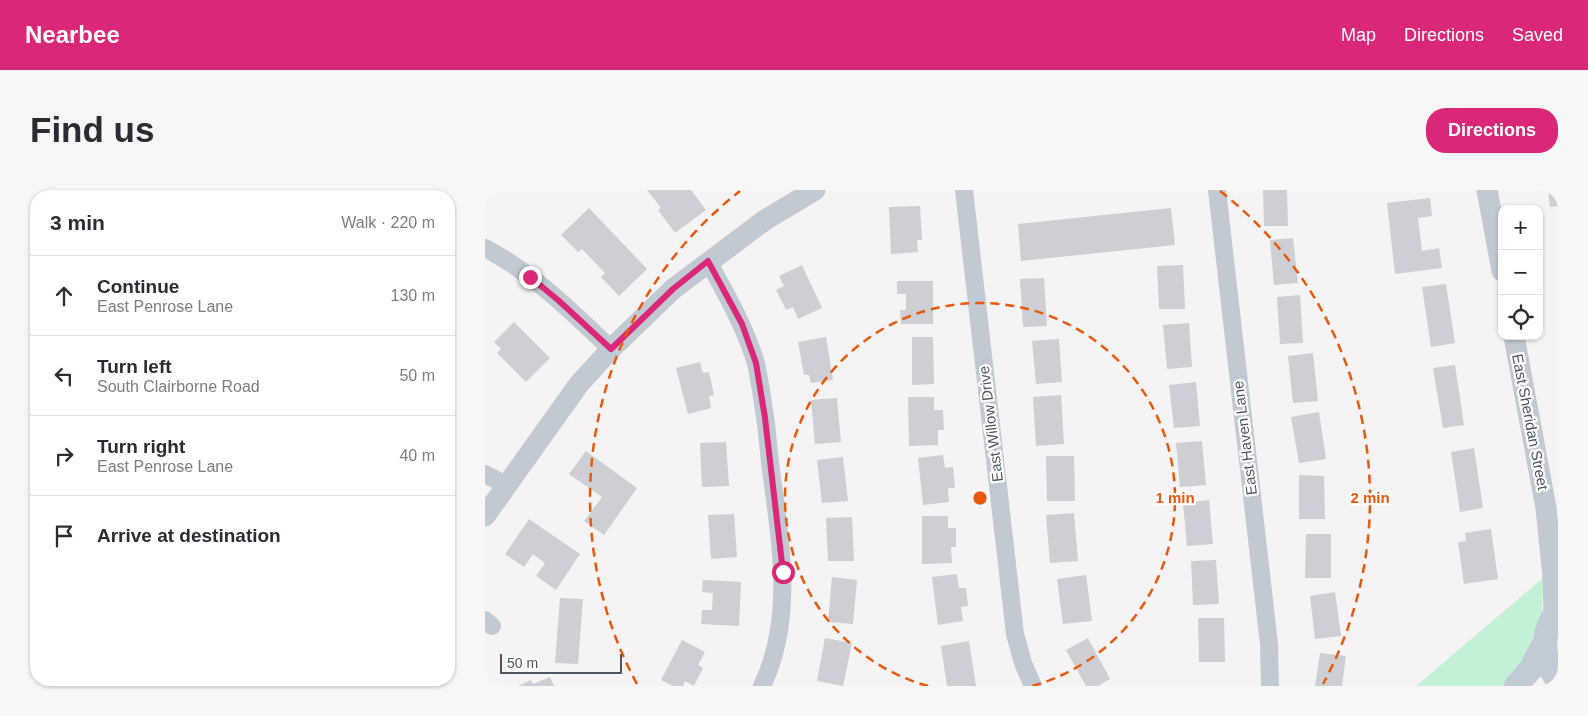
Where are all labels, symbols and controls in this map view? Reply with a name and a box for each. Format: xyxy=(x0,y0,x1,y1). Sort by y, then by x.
text: Nearbee xyxy=(25,21,120,48)
text: Map xyxy=(1341,25,1376,45)
text: Directions xyxy=(1404,25,1484,45)
text: Saved xyxy=(1512,25,1563,45)
button: Directions xyxy=(1426,108,1558,153)
text: Find us xyxy=(30,110,154,149)
map controls xyxy=(1498,205,1543,340)
button: + xyxy=(1498,205,1543,250)
text: 3 min xyxy=(50,211,105,234)
text: Walk · 220 m xyxy=(341,214,435,231)
button: − xyxy=(1498,250,1543,295)
route end xyxy=(519,266,542,289)
text: Continue xyxy=(97,276,179,297)
icon: ahead xyxy=(50,282,78,310)
text: 130 m xyxy=(391,287,435,304)
button: locate xyxy=(1498,295,1543,340)
text: East Penrose Lane xyxy=(97,298,233,315)
street label: East Sheridan Street xyxy=(1509,352,1552,492)
text: Turn left xyxy=(97,356,172,377)
icon: left xyxy=(50,362,78,390)
street label: East Willow Drive xyxy=(975,365,1006,483)
text: 50 m xyxy=(399,367,435,384)
text: South Clairborne Road xyxy=(97,378,260,395)
street label: East Haven Lane xyxy=(1229,380,1260,496)
text: Turn right xyxy=(97,436,185,457)
icon: right xyxy=(50,442,78,470)
text: 40 m xyxy=(399,447,435,464)
text: East Penrose Lane xyxy=(97,458,233,475)
centre of rings xyxy=(971,489,989,507)
text: 1 min xyxy=(1155,489,1195,506)
text: 2 min xyxy=(1350,489,1390,506)
icon: arrive xyxy=(50,522,78,550)
text: Arrive at destination xyxy=(97,525,281,546)
route start xyxy=(772,561,795,584)
scale bar xyxy=(500,651,623,674)
text: 50 m xyxy=(507,655,538,671)

